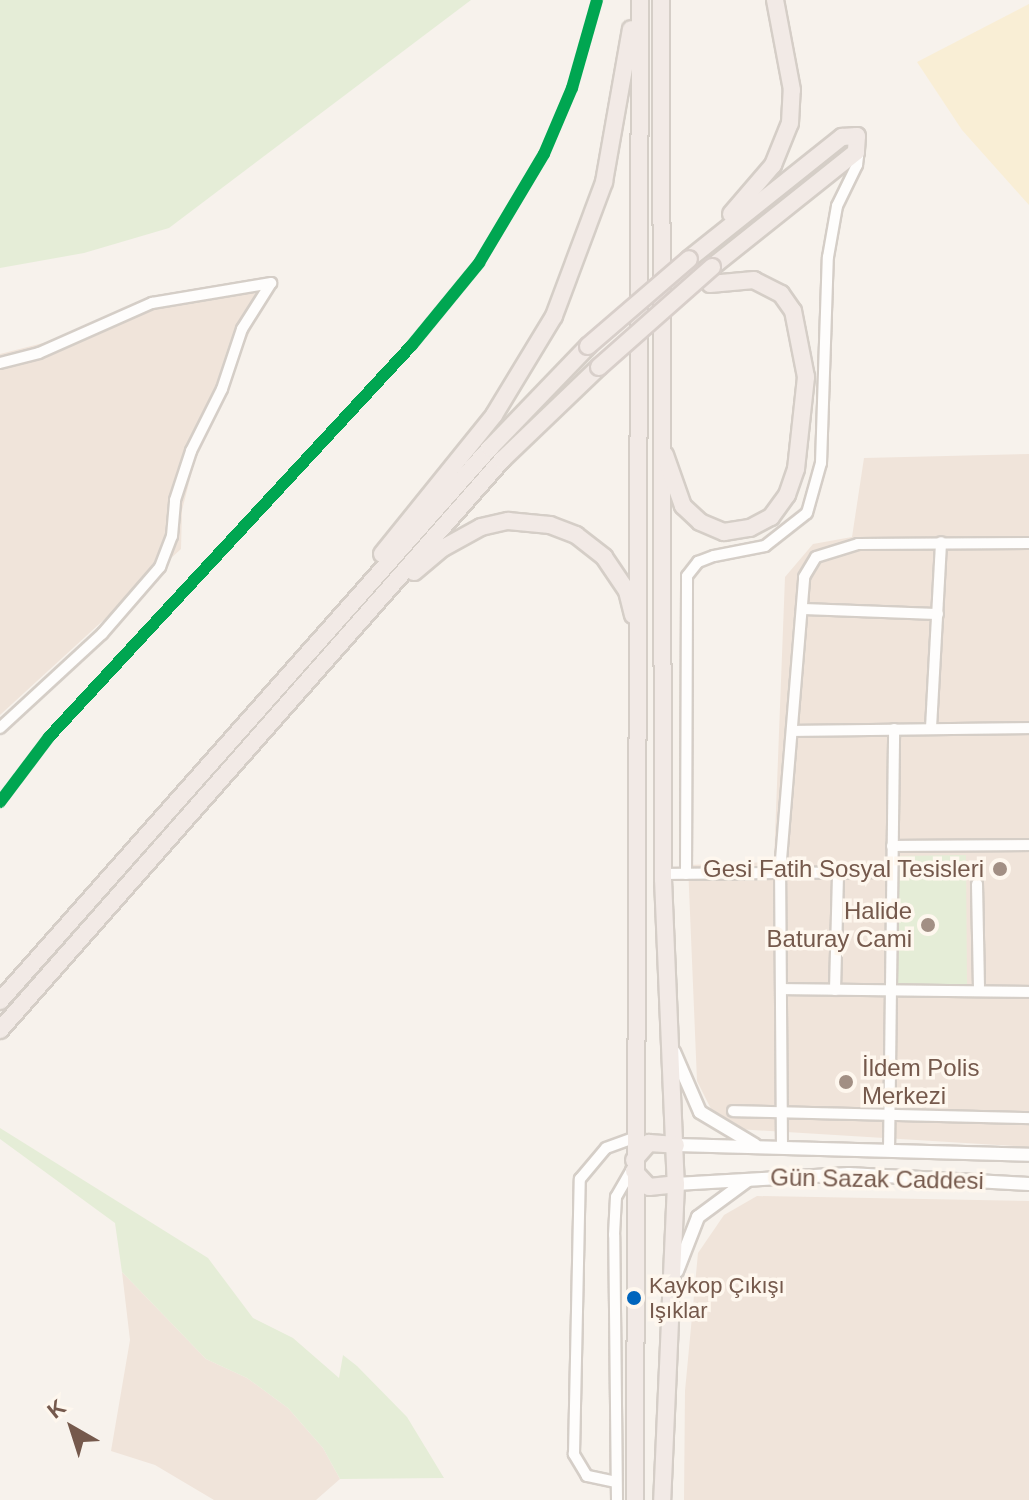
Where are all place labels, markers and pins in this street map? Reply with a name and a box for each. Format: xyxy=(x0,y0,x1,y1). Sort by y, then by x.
place label: Gesi Fatih Sosyal Tesisleri xyxy=(703,855,984,883)
marker: Gesi Fatih Sosyal Tesisleri xyxy=(991,860,1009,878)
place label: Halide Baturay Cami xyxy=(767,897,912,953)
marker: Halide Baturay Cami xyxy=(919,916,937,934)
place label: İldem Polis Merkezi xyxy=(862,1054,979,1110)
marker: İldem Polis Merkezi xyxy=(837,1073,855,1091)
place label: Kaykop Çıkışı Işıklar xyxy=(649,1272,785,1324)
marker: Kaykop Çıkışı Işıklar xyxy=(626,1290,642,1306)

